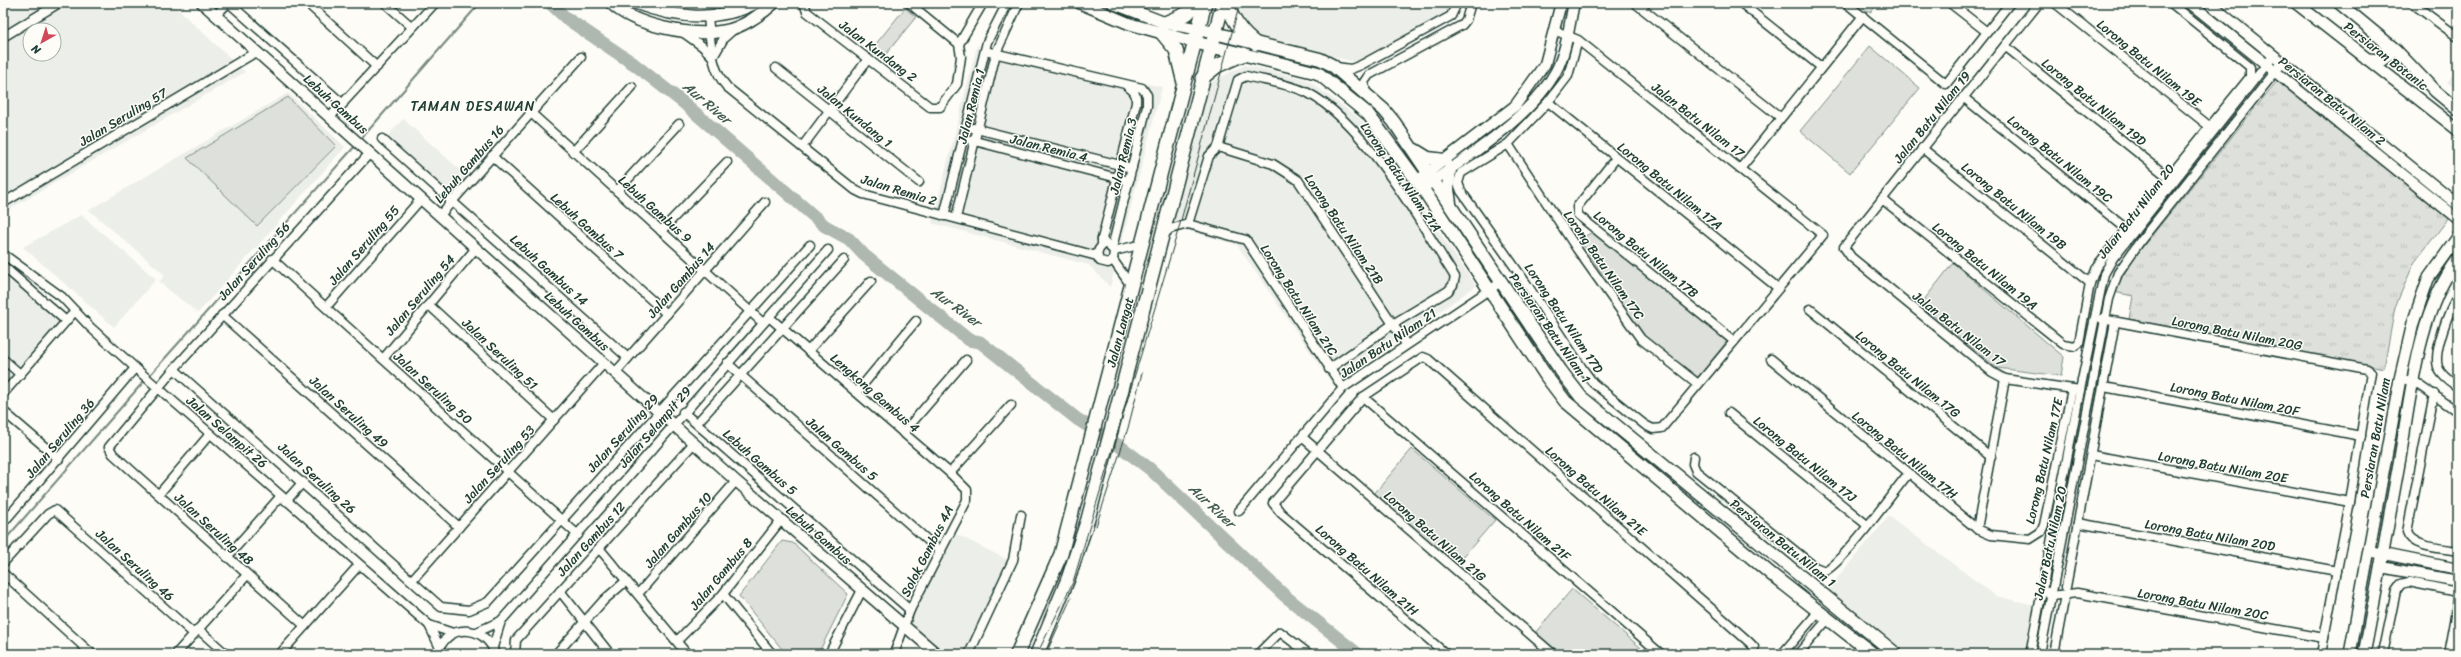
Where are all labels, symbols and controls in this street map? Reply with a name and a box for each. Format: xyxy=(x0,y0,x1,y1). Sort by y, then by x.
street label: Jalan Kundang 2 xyxy=(833,13,922,88)
street label: Lorong Batu Nilam 19E xyxy=(2091,13,2207,113)
street label: Persiaran Botanic xyxy=(2339,15,2434,97)
north arrow xyxy=(22,22,62,62)
text: N xyxy=(27,39,46,60)
street label: Persiaran Batu Nilam 2 xyxy=(2273,50,2391,152)
street label: Lorong Batu Nilam 19D xyxy=(2036,52,2152,152)
street label: Jalan Remia 1 xyxy=(950,66,992,147)
street label: Jalan Batu Nilam 19 xyxy=(1887,66,1977,169)
street label: Lebuh Gambus xyxy=(298,68,374,140)
water label: Aur River xyxy=(676,74,739,132)
street label: Jalan Batu Nilam 17 xyxy=(1646,76,1751,165)
street label: Jalan Kundang 1 xyxy=(812,78,898,154)
street label: Jalan Seruling 57 xyxy=(74,81,173,153)
district label: TAMAN DESAWAN xyxy=(411,94,535,119)
street label: Lorong Batu Nilam 19C xyxy=(2002,109,2118,209)
street label: Jalan Remia 3 xyxy=(1102,115,1144,198)
street label: Lorong Batu Nilam 21A xyxy=(1354,117,1448,237)
street label: Lebuh Gambus 16 xyxy=(428,119,510,209)
street label: Jalan Remia 4 xyxy=(1007,127,1090,169)
street label: Lorong Batu Nilam 17A xyxy=(1612,136,1728,236)
street label: Lorong Batu Nilam 19B xyxy=(1956,156,2072,256)
street label: Jalan Batu Nilam 20 xyxy=(2091,158,2181,264)
street label: Jalan Remia 2 xyxy=(857,167,940,213)
street label: Lebuh Gambus 9 xyxy=(613,169,697,249)
street label: Lorong Batu Nilam 21B xyxy=(1298,169,1390,289)
street label: Lebuh Gambus 7 xyxy=(545,187,630,267)
street label: Jalan Seruling 55 xyxy=(322,200,406,291)
street label: Lorong Batu Nilam 17B xyxy=(1588,204,1704,304)
street label: Lorong Batu Nilam 17C xyxy=(1557,205,1651,325)
street label: Jalan Seruling 56 xyxy=(211,216,296,306)
street label: Lorong Batu Nilam 19A xyxy=(1927,216,2043,316)
street label: Lebuh Gambus 14 xyxy=(505,228,593,312)
street label: Jalan Gambus 14 xyxy=(640,237,721,324)
street label: Lorong Batu Nilam 21C xyxy=(1254,239,1344,361)
street label: Jalan Seruling 54 xyxy=(378,249,461,342)
street label: Lorong Batu Nilam 17D xyxy=(1518,258,1610,378)
street label: Persiaran Batu Nilam 1 xyxy=(1503,268,1597,389)
water label: Aur River xyxy=(925,279,988,335)
street label: Lebuh Gambus xyxy=(539,285,615,357)
street label: Jalan Batu Nilam 17 xyxy=(1907,285,2012,374)
street label: Jalan Langat xyxy=(1099,294,1140,371)
street label: Jalan Batu Nilam 21 xyxy=(1334,302,1442,385)
street label: Lorong Batu Nilam 20G xyxy=(2170,309,2304,357)
street label: Jalan Seruling 51 xyxy=(456,312,544,396)
street label: Lorong Batu Nilam 17G xyxy=(1850,324,1966,424)
street label: Jalan Seruling 50 xyxy=(387,345,478,430)
street label: Lengkong Gambus 4 xyxy=(825,347,925,439)
street label: Jalan Seruling 49 xyxy=(303,369,394,454)
street label: Lorong Batu Nilam 20F xyxy=(2168,375,2303,423)
street label: Persiaran Batu Nilam xyxy=(2353,376,2397,500)
street label: Jalan Selampit 29 xyxy=(612,381,697,474)
street label: Jalan Seruling 29 xyxy=(580,388,665,478)
street label: Jalan Selampit 26 xyxy=(180,389,273,474)
street label: Jalan Seruling 36 xyxy=(19,393,101,484)
street label: Lorong Batu Nilam 17E xyxy=(2018,395,2070,526)
street label: Lorong Batu Nilam 17H xyxy=(1847,405,1964,506)
street label: Jalan Gambus 5 xyxy=(800,410,883,487)
street label: Lorong Batu Nilam 17J xyxy=(1748,410,1863,509)
street label: Jalan Seruling 53 xyxy=(457,419,541,509)
street label: Lebuh Gambus 5 xyxy=(717,423,803,501)
street label: Jalan Seruling 26 xyxy=(272,436,362,520)
street label: Lorong Batu Nilam 21E xyxy=(1540,440,1653,542)
street label: Lorong Batu Nilam 20E xyxy=(2156,444,2291,490)
street label: Lorong Batu Nilam 21F xyxy=(1464,465,1577,568)
water label: Aur River xyxy=(1182,477,1243,536)
street label: Jalan Batu Nilam 20 xyxy=(2027,484,2073,603)
street label: Lorong Batu Nilam 21G xyxy=(1378,485,1492,587)
street label: Jalan Seruling 48 xyxy=(168,486,259,571)
street label: Jalan Gambus 10 xyxy=(637,487,718,574)
street label: Persiaran Batu Nilam 1 xyxy=(1725,493,1841,593)
street label: Jalan Gambus 12 xyxy=(550,496,631,583)
street label: Lebuh Gambus xyxy=(781,500,857,570)
street label: Solok Gambus 4A xyxy=(894,501,960,601)
street label: Lorong Batu Nilam 20D xyxy=(2143,512,2277,558)
street label: Lorong Batu Nilam 21H xyxy=(1310,518,1425,622)
street label: Jalan Seruling 46 xyxy=(90,522,180,607)
street label: Jalan Gambus 8 xyxy=(683,532,759,616)
street label: Lorong Batu Nilam 20C xyxy=(2136,581,2270,627)

